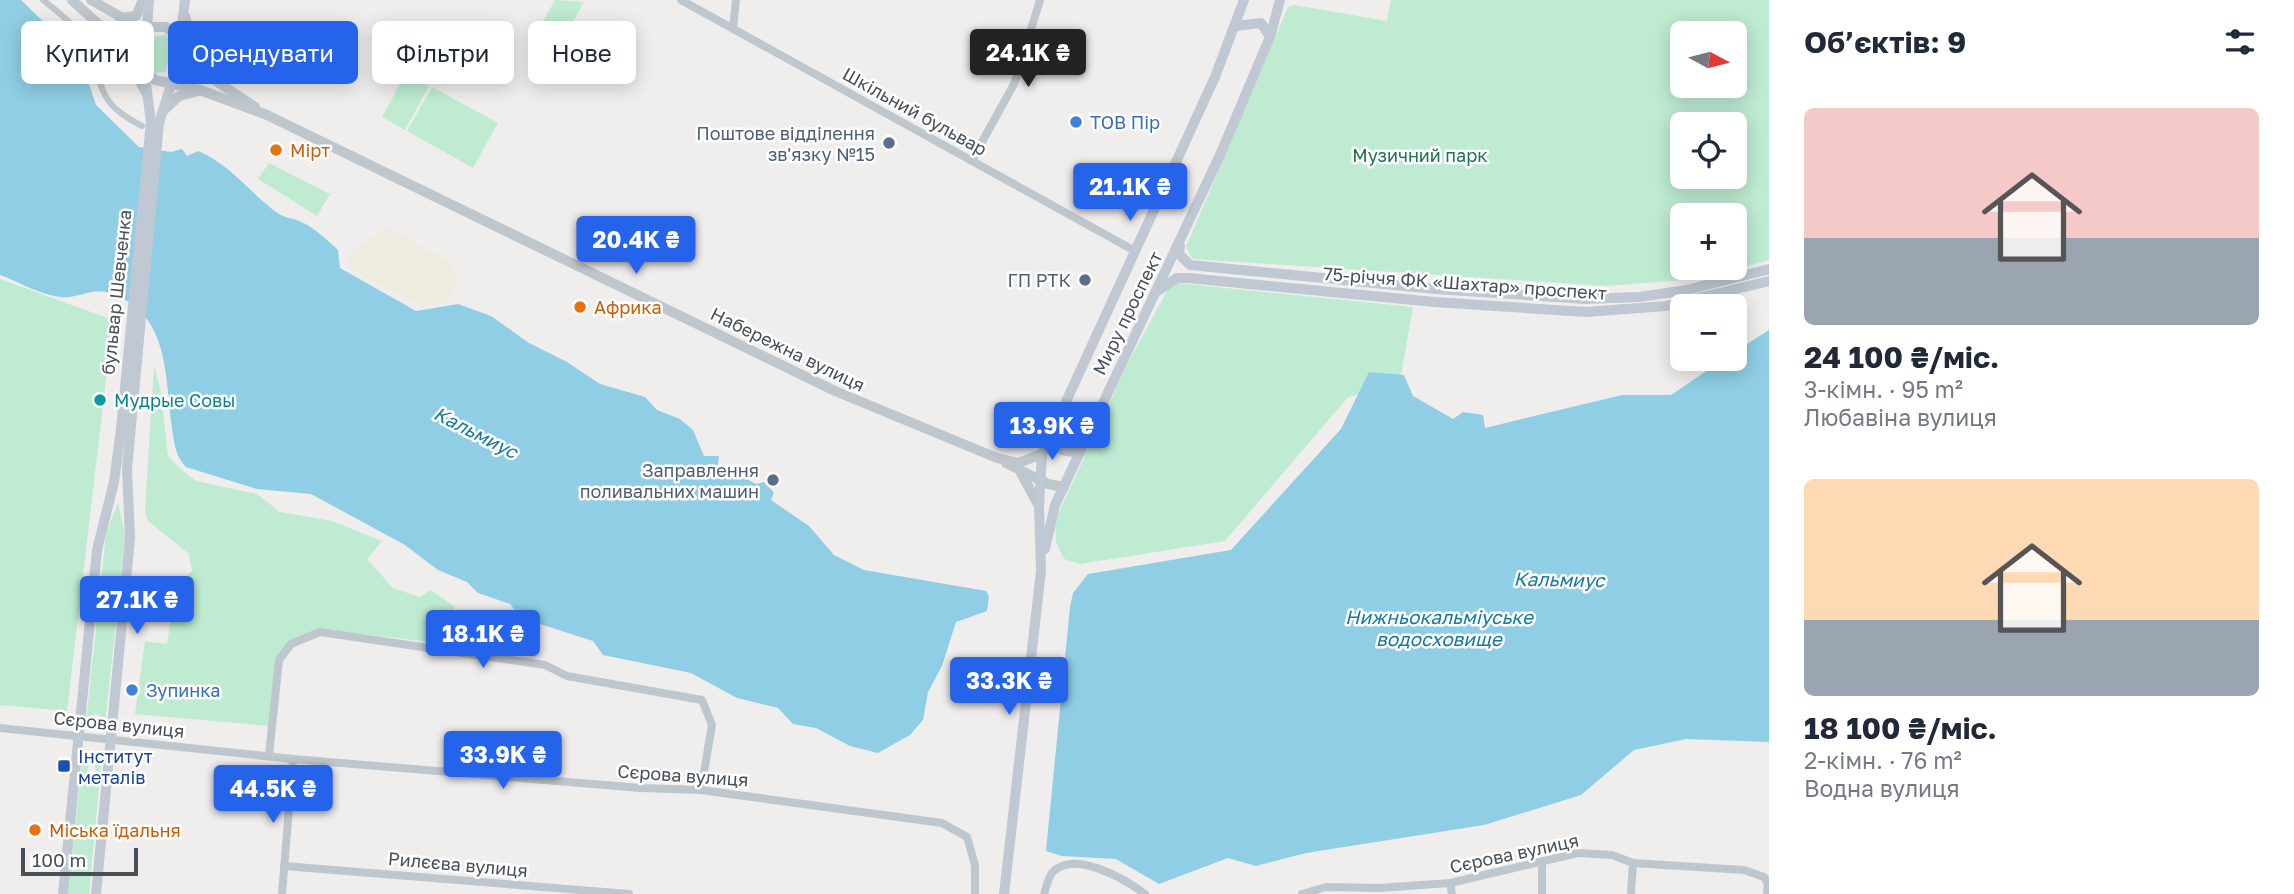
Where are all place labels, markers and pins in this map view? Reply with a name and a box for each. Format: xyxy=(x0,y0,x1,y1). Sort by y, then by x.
pin: 24.1K ₴ xyxy=(963,29,1093,89)
place label: ТОВ Пір xyxy=(1090,111,1160,133)
marker: ТОВ Пір xyxy=(1068,114,1084,130)
place label: Поштове відділення зв'язку №15 xyxy=(696,122,875,165)
marker: Поштове відділення зв'язку №15 xyxy=(881,135,897,151)
place label: Мірт xyxy=(290,139,330,161)
marker: Мірт xyxy=(268,142,284,158)
pin: 21.1K ₴ xyxy=(1065,164,1195,223)
pin: 20.4K ₴ xyxy=(571,216,701,276)
place label: ГП РТК xyxy=(1008,269,1071,291)
marker: ГП РТК xyxy=(1077,272,1093,288)
place label: Африка xyxy=(594,296,662,318)
marker: Африка xyxy=(572,299,588,315)
place label: Мудрые Совы xyxy=(114,389,235,411)
marker: Мудрые Совы xyxy=(92,392,108,408)
pin: 13.9K ₴ xyxy=(987,402,1117,462)
place label: Заправлення поливальних машин xyxy=(580,459,759,502)
marker: Заправлення поливальних машин xyxy=(765,472,781,488)
pin: 27.1K ₴ xyxy=(72,576,202,636)
pin: 18.1K ₴ xyxy=(418,610,548,670)
pin: 33.3K ₴ xyxy=(944,658,1074,717)
place label: Зупинка xyxy=(146,679,221,701)
marker: Зупинка xyxy=(124,682,140,698)
pin: 33.9K ₴ xyxy=(438,732,568,791)
place label: Інститут металів xyxy=(78,745,153,788)
marker: Інститут металів xyxy=(56,758,72,774)
pin: 44.5K ₴ xyxy=(208,766,338,825)
place label: Міська їдальня xyxy=(49,819,181,841)
marker: Міська їдальня xyxy=(27,822,43,838)

